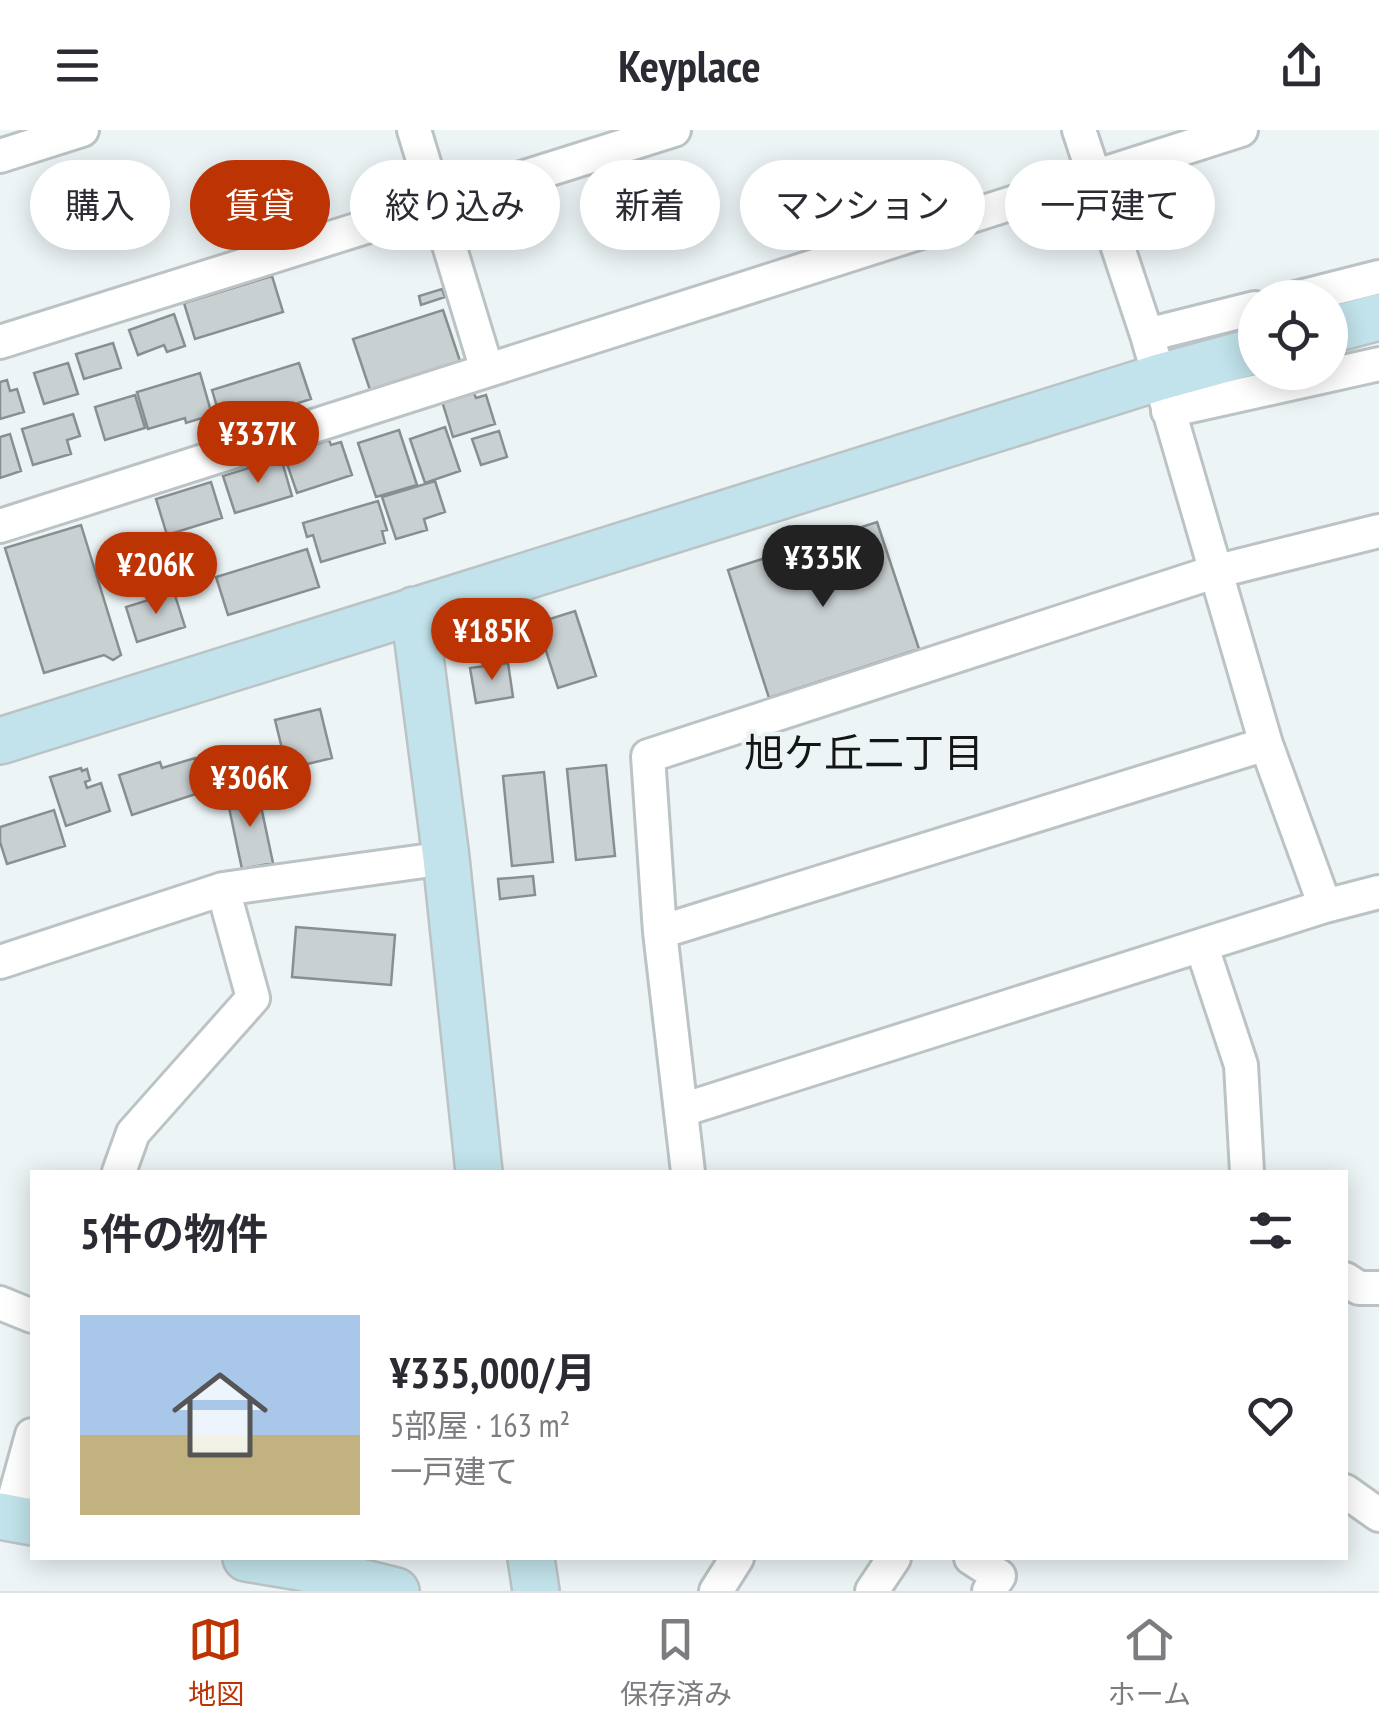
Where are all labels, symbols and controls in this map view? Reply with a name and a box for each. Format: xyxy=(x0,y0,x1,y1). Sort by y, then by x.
text: Keyplace xyxy=(618,36,761,94)
icon: menu xyxy=(50,38,105,93)
icon: share xyxy=(1274,38,1329,93)
chip: 購入 xyxy=(30,160,170,250)
chip: 賃貸 xyxy=(190,160,330,250)
chip: 絞り込み xyxy=(350,160,560,250)
chip: 新着 xyxy=(580,160,720,250)
chip: マンション xyxy=(740,160,985,250)
chip: 一戸建て xyxy=(1005,160,1215,250)
map controls xyxy=(1238,280,1348,390)
button: locate xyxy=(1238,280,1348,390)
pin: ¥337K xyxy=(188,401,328,486)
text: ¥337K xyxy=(219,412,297,454)
pin: ¥335K xyxy=(753,525,893,610)
pin: ¥206K xyxy=(86,532,226,617)
text: ¥335K xyxy=(784,536,862,578)
text: ¥206K xyxy=(117,543,195,585)
pin: ¥185K xyxy=(422,598,562,683)
text: ¥185K xyxy=(453,609,531,651)
district label: 旭ケ丘二丁目 xyxy=(744,726,984,778)
pin: ¥306K xyxy=(180,745,320,830)
text: ¥306K xyxy=(211,756,289,798)
icon: filters xyxy=(1243,1203,1298,1258)
text: 5件の物件 xyxy=(80,1206,268,1261)
text: ¥335,000/月 xyxy=(390,1345,596,1400)
icon: home xyxy=(160,1355,280,1475)
icon: heart xyxy=(1243,1388,1298,1443)
text: 5部屋 · 163 m² xyxy=(390,1404,570,1446)
text: 一戸建て xyxy=(390,1450,518,1492)
tab: 地図 xyxy=(188,1612,244,1712)
tab: 保存済み xyxy=(620,1612,732,1712)
tab: ホーム xyxy=(1108,1612,1191,1712)

